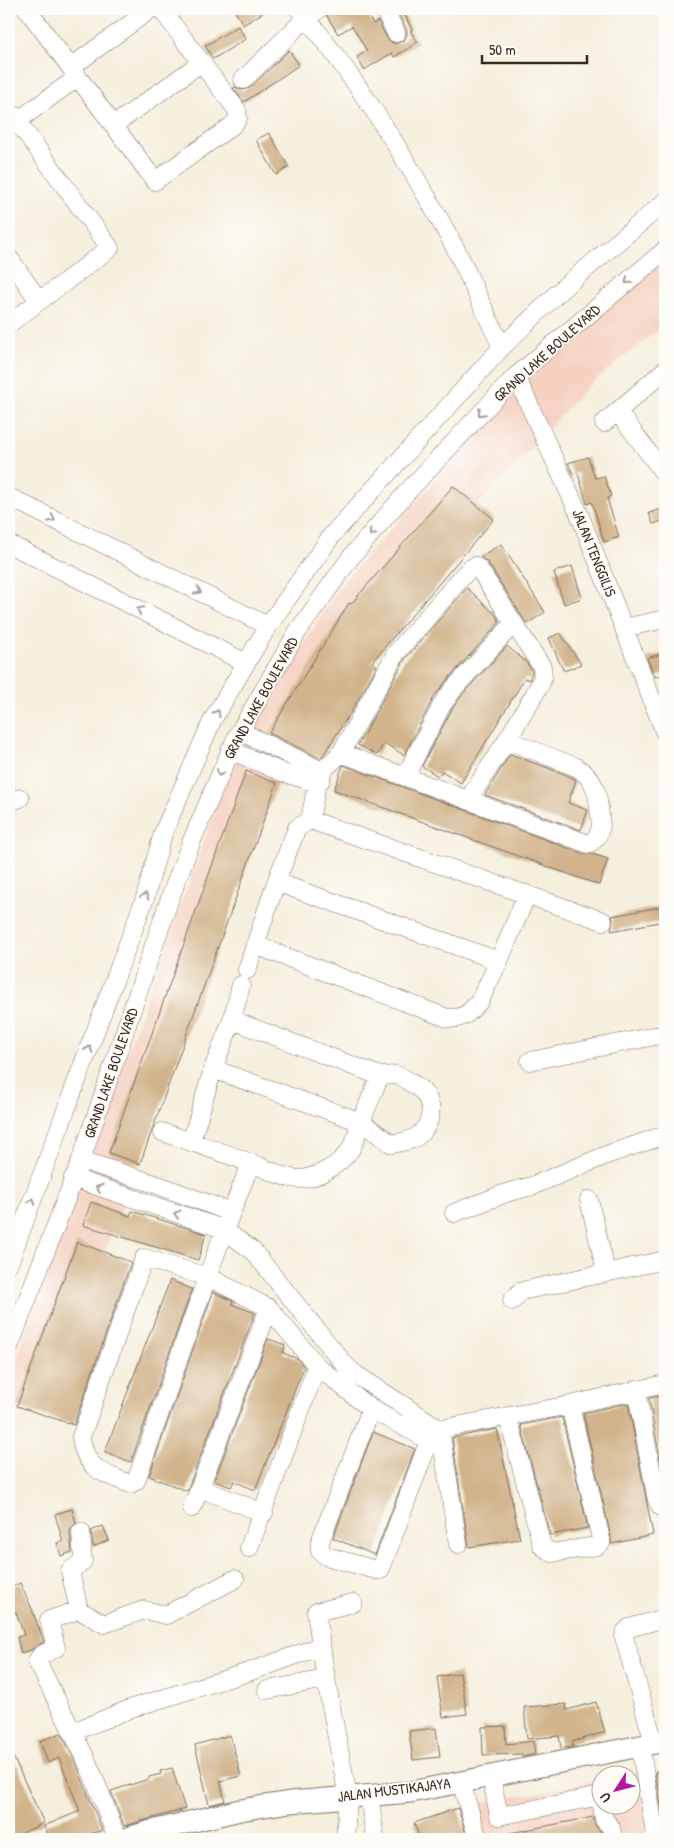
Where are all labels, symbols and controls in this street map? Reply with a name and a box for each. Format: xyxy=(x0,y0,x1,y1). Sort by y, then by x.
scale bar xyxy=(482,32,586,64)
text: 50 m xyxy=(489,39,516,60)
one-way arrow xyxy=(625,276,634,285)
street label: GRAND LAKE BOULEVARD xyxy=(489,298,605,406)
one-way arrow xyxy=(478,408,487,417)
street label: JALAN TENGGILIS xyxy=(567,506,622,600)
one-way arrow xyxy=(47,513,56,523)
one-way arrow xyxy=(369,527,377,536)
one-way arrow xyxy=(193,585,202,595)
one-way arrow xyxy=(136,606,145,616)
street label: GRAND LAKE BOULEVARD xyxy=(218,632,303,763)
one-way arrow xyxy=(210,709,220,718)
one-way arrow xyxy=(216,768,226,777)
one-way arrow xyxy=(139,892,149,901)
street label: GRAND LAKE BOULEVARD xyxy=(78,1004,143,1141)
one-way arrow xyxy=(83,1045,93,1053)
one-way arrow xyxy=(95,1184,104,1194)
one-way arrow xyxy=(26,1197,36,1206)
one-way arrow xyxy=(173,1210,182,1220)
north arrow xyxy=(592,1766,642,1816)
street label: JALAN MUSTIKAJAYA xyxy=(336,1772,452,1807)
text: U xyxy=(595,1789,615,1807)

